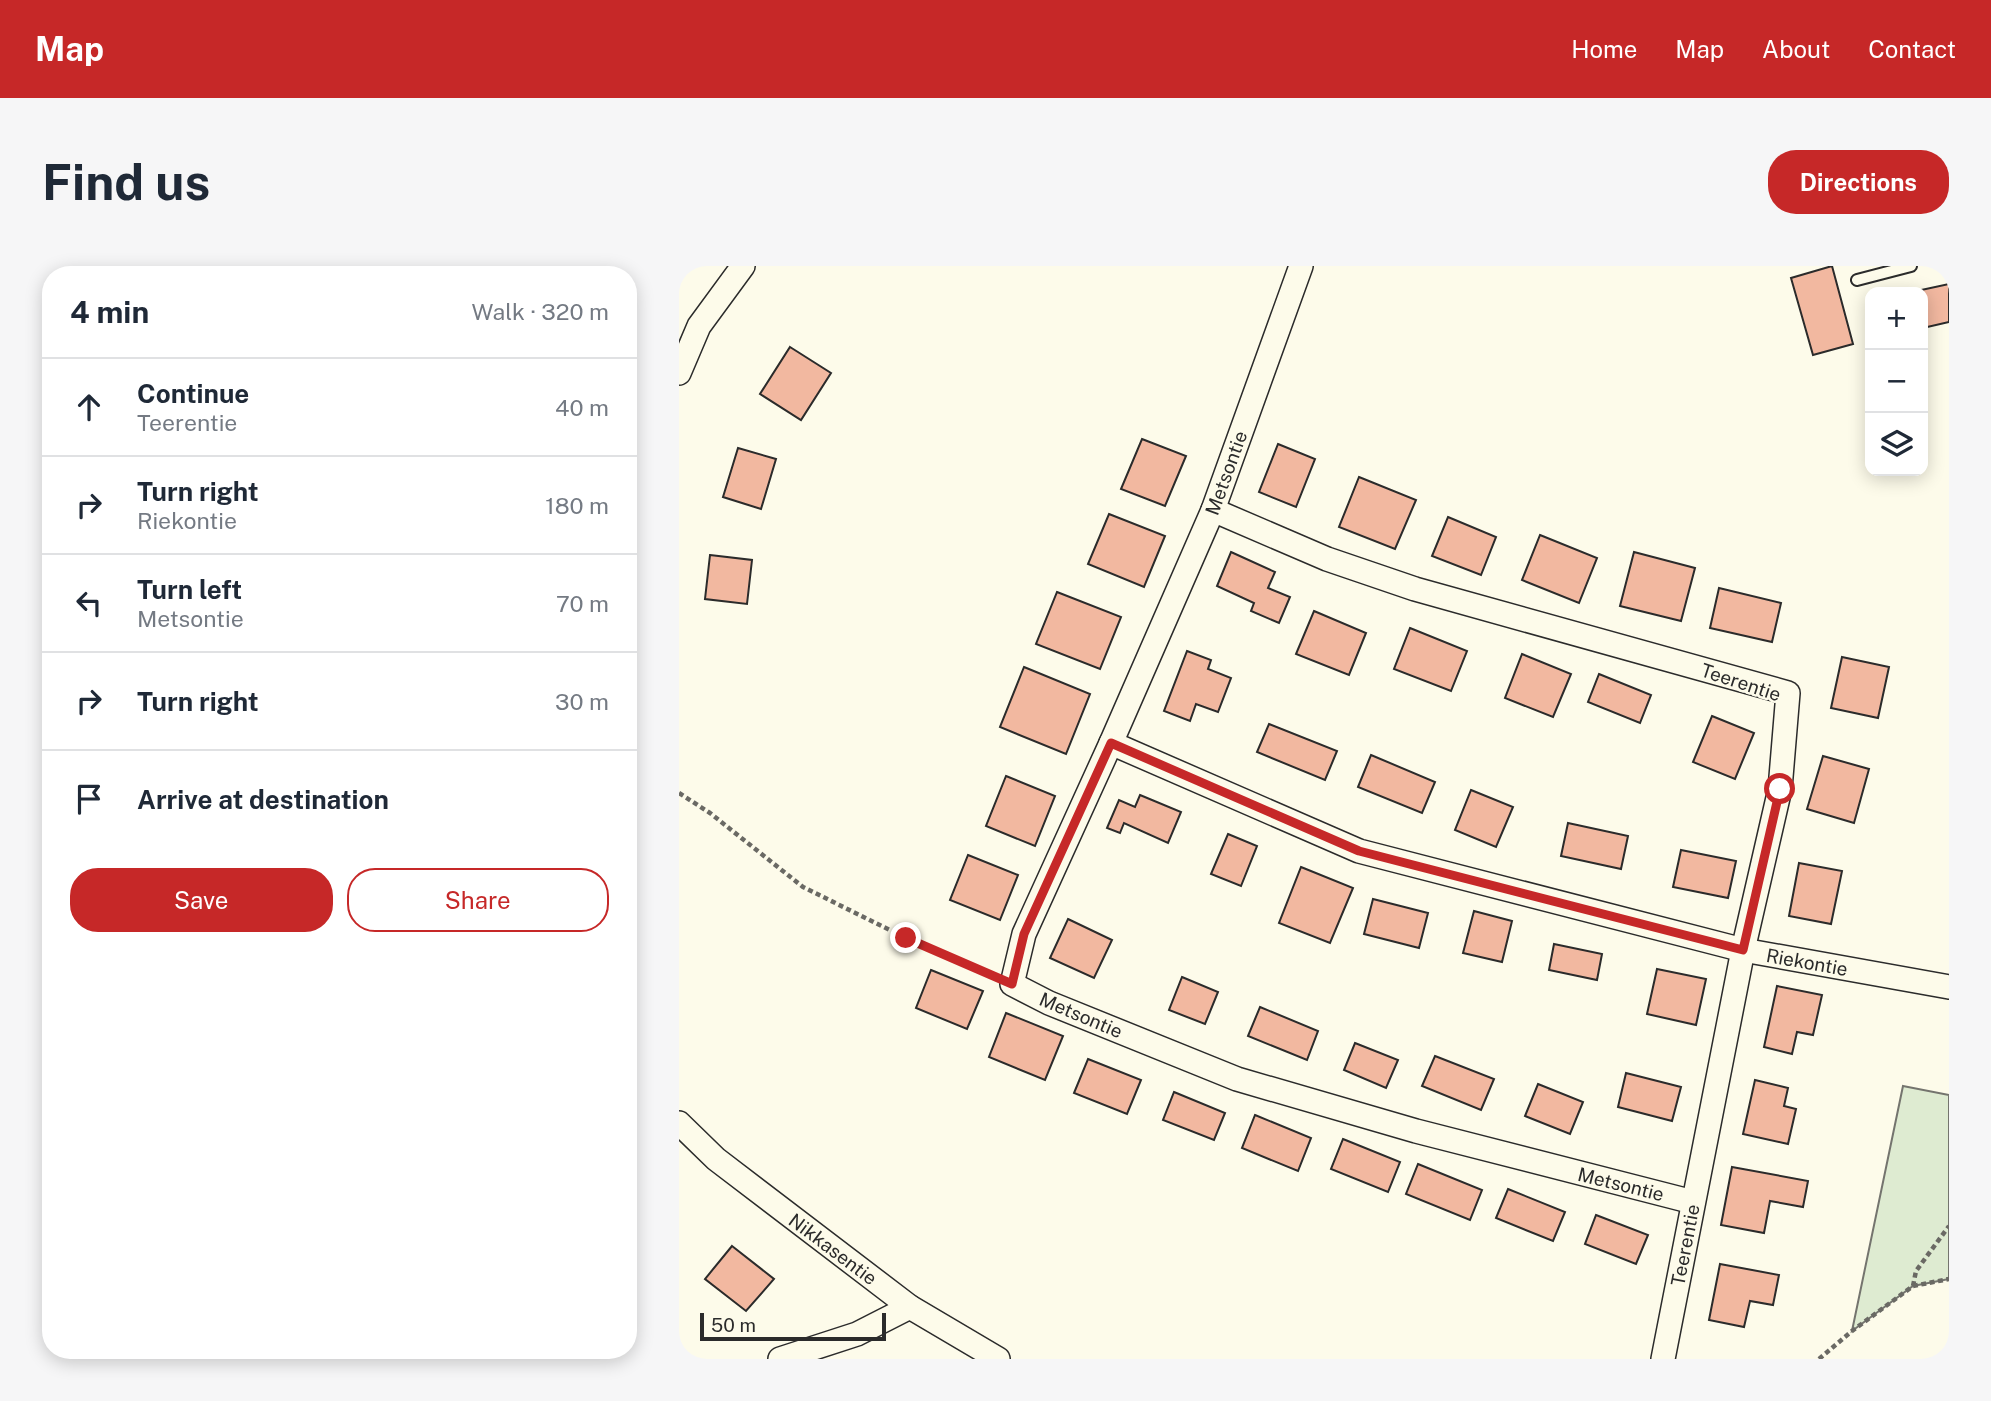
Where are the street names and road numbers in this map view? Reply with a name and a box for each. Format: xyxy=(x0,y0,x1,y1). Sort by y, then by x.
street label: Metsontie xyxy=(1201,428,1251,518)
street label: Teerentie xyxy=(1698,659,1784,705)
street label: Riekontie xyxy=(1764,944,1850,980)
street label: Metsontie xyxy=(1036,988,1126,1042)
street label: Metsontie xyxy=(1576,1163,1666,1205)
street label: Teerentie xyxy=(1666,1202,1704,1288)
street label: Nikkasentie xyxy=(785,1209,881,1289)

